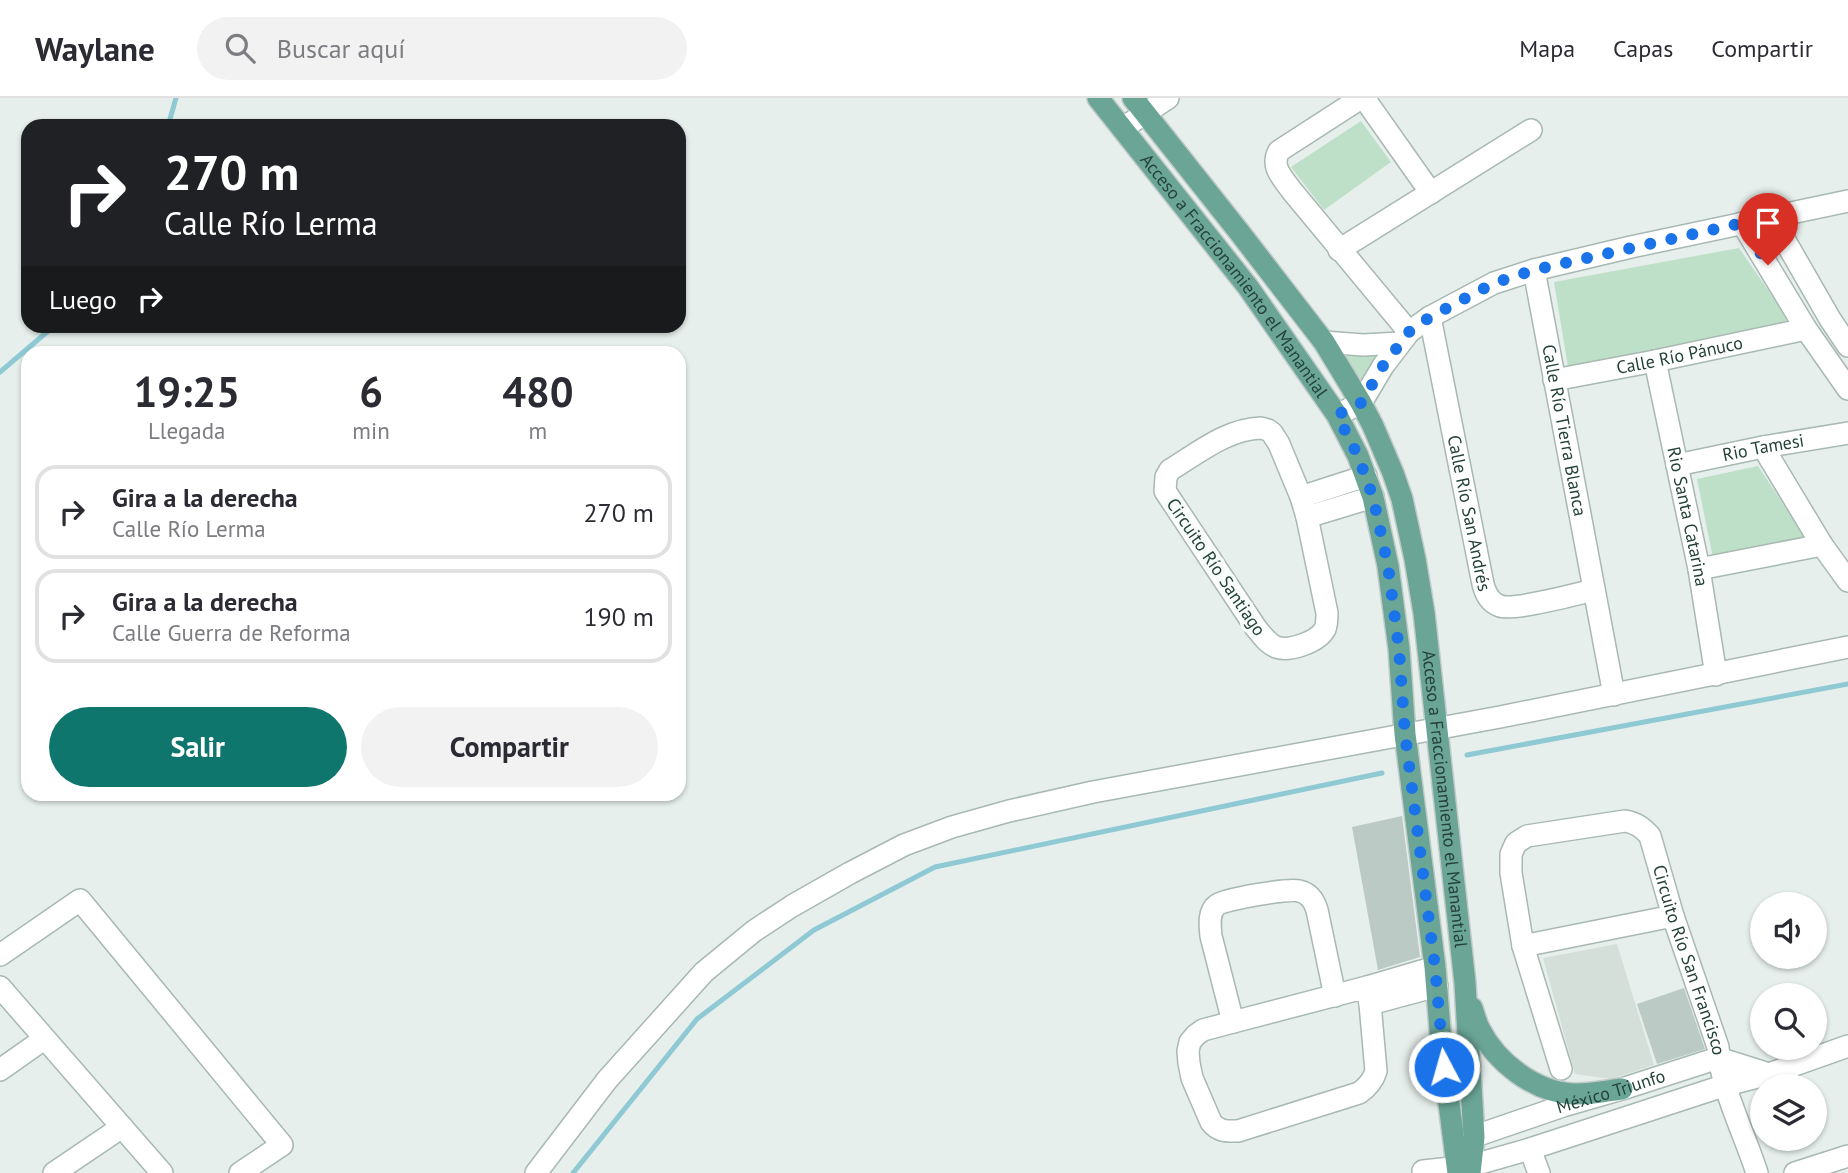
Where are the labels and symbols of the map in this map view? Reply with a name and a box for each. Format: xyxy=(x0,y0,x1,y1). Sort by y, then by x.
street label: Acceso a Fraccionamiento el Manantial xyxy=(1136,149,1334,403)
pin xyxy=(1738,193,1798,265)
street label: Calle Río Pánuco xyxy=(1614,331,1745,379)
street label: Calle Río Tierra Blanca xyxy=(1537,342,1592,518)
street label: Rio Tamesi xyxy=(1720,428,1806,466)
street label: Calle Río San Andrés xyxy=(1443,433,1496,594)
street label: Rio Santa Catarina xyxy=(1662,445,1714,588)
street label: Circuito Río Santiago xyxy=(1162,493,1271,640)
street label: Acceso a Fraccionamiento el Manantial xyxy=(1417,649,1473,950)
street label: Circuito Río San Francisco xyxy=(1648,862,1731,1056)
position arrow xyxy=(1407,1030,1481,1104)
street label: México Triunfo xyxy=(1554,1064,1668,1118)

